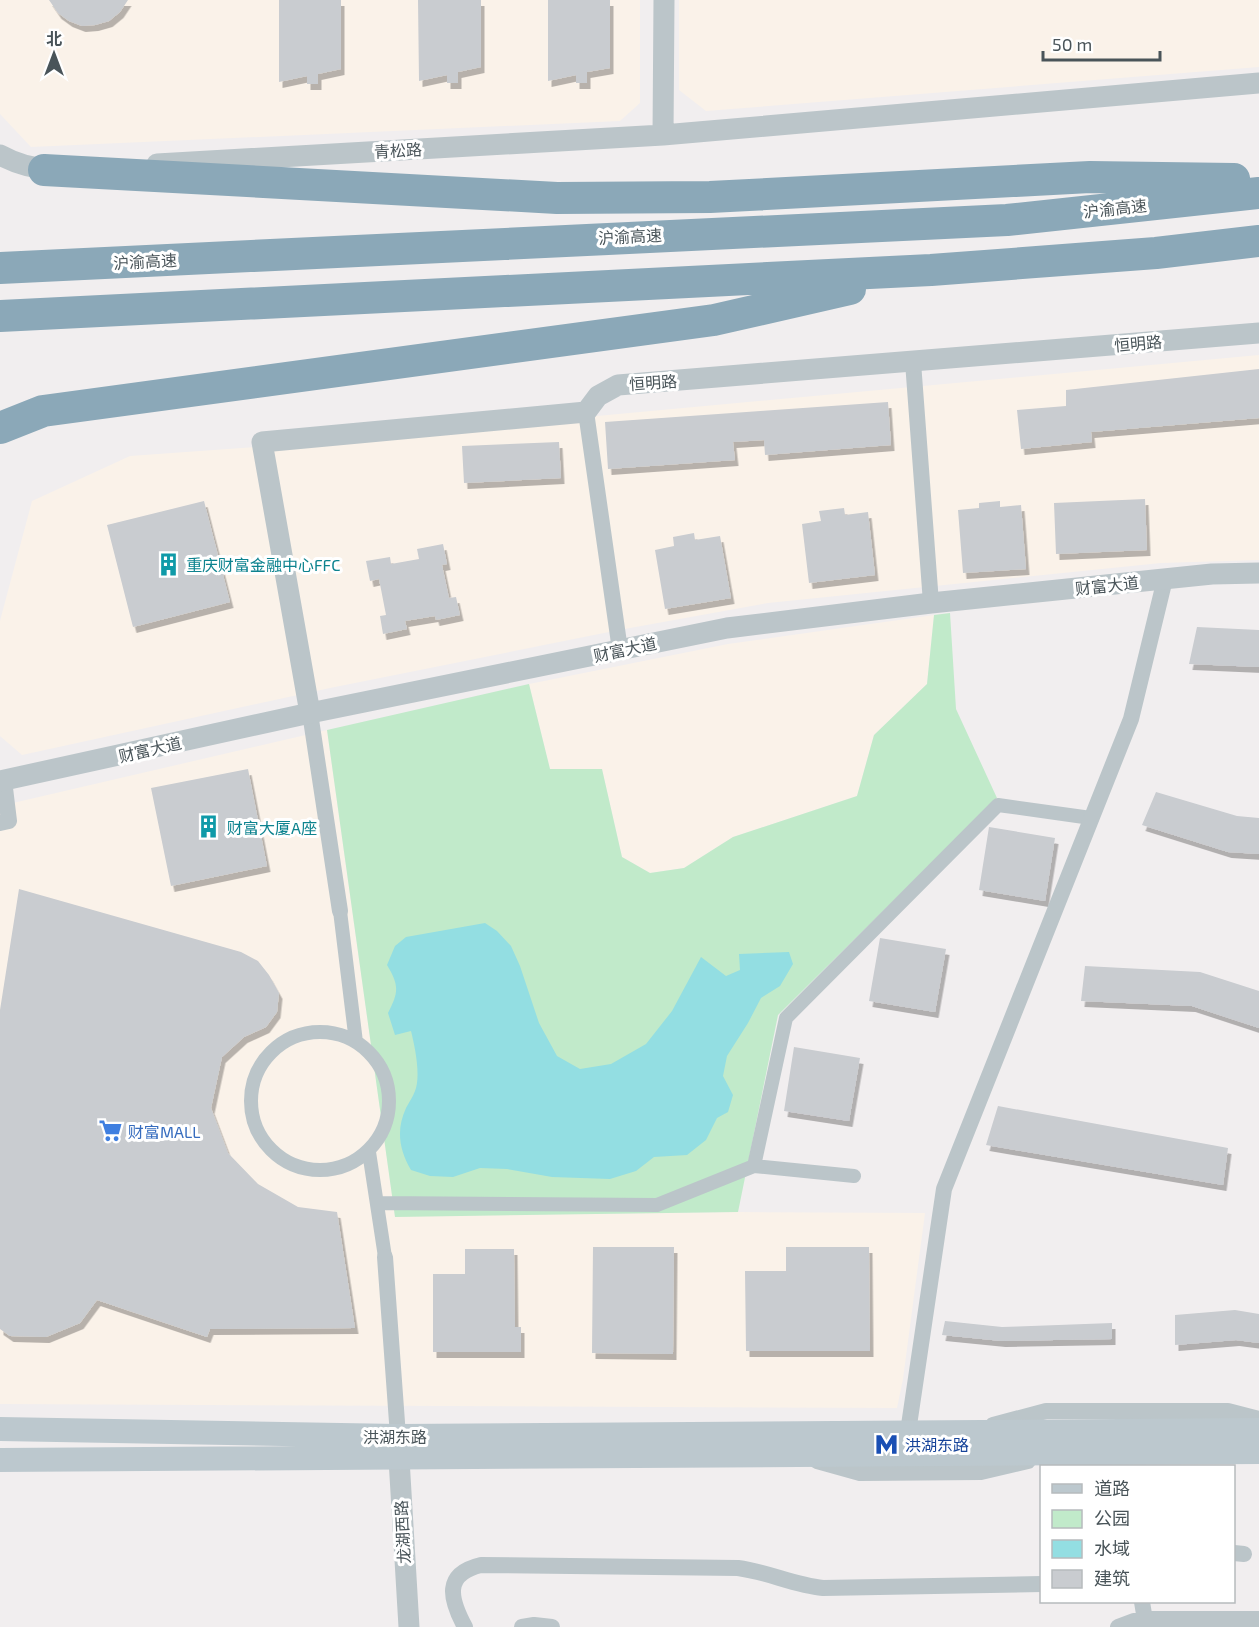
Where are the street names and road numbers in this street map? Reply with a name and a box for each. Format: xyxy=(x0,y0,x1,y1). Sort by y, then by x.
street label: 青松路 xyxy=(374,139,422,161)
street label: 沪渝高速 xyxy=(1082,195,1148,221)
street label: 沪渝高速 xyxy=(598,225,662,247)
street label: 沪渝高速 xyxy=(113,250,177,272)
street label: 恒明路 xyxy=(1113,331,1163,355)
street label: 恒明路 xyxy=(628,371,678,393)
street label: 财富大道 xyxy=(1074,572,1140,598)
street label: 财富大道 xyxy=(592,633,658,665)
street label: 财富大道 xyxy=(117,733,183,765)
street label: 洪湖东路 xyxy=(363,1427,427,1446)
street label: 龙湖西路 xyxy=(391,1500,413,1564)

